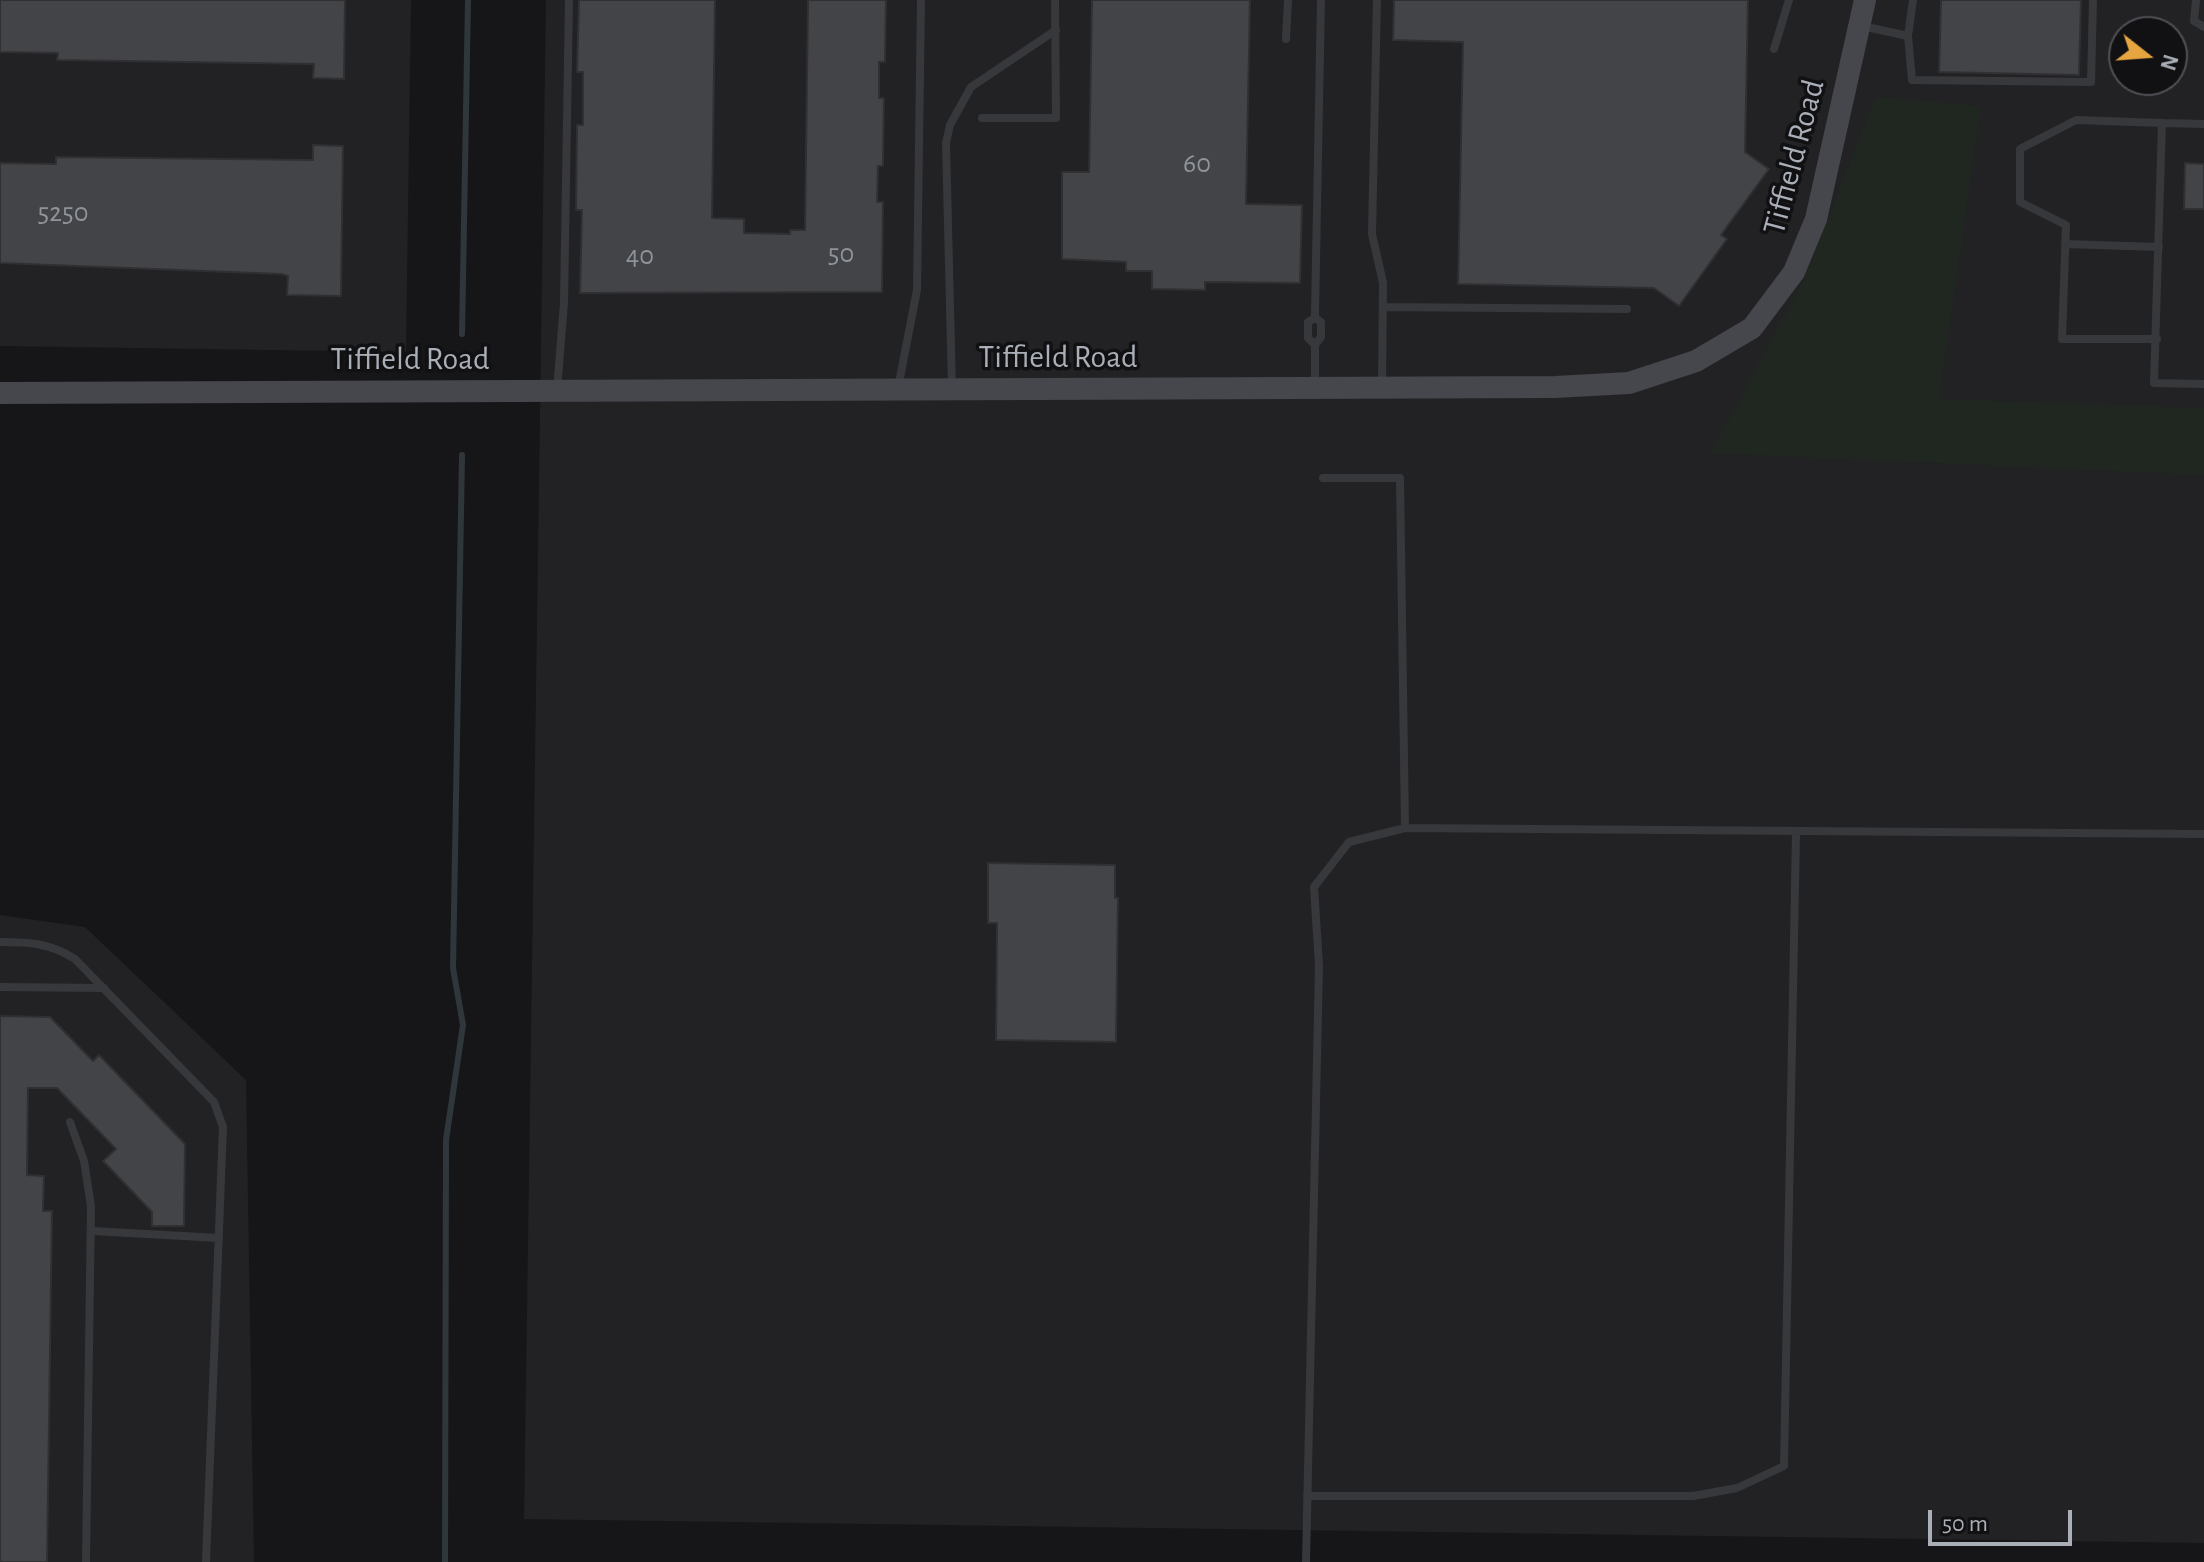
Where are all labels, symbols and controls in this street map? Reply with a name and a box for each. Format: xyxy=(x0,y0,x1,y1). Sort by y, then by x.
north arrow xyxy=(2108,16,2188,96)
text: N xyxy=(2156,52,2182,73)
street label: Tiffield Road xyxy=(1755,75,1833,239)
house number: 60 xyxy=(1183,147,1211,181)
house number: 5250 xyxy=(38,196,88,230)
house number: 50 xyxy=(828,237,854,271)
house number: 40 xyxy=(626,239,654,273)
street label: Tiffield Road xyxy=(978,338,1138,376)
street label: Tiffield Road xyxy=(330,340,490,378)
scale bar xyxy=(1932,1494,2076,1544)
text: 50 m xyxy=(1942,1512,1988,1536)

